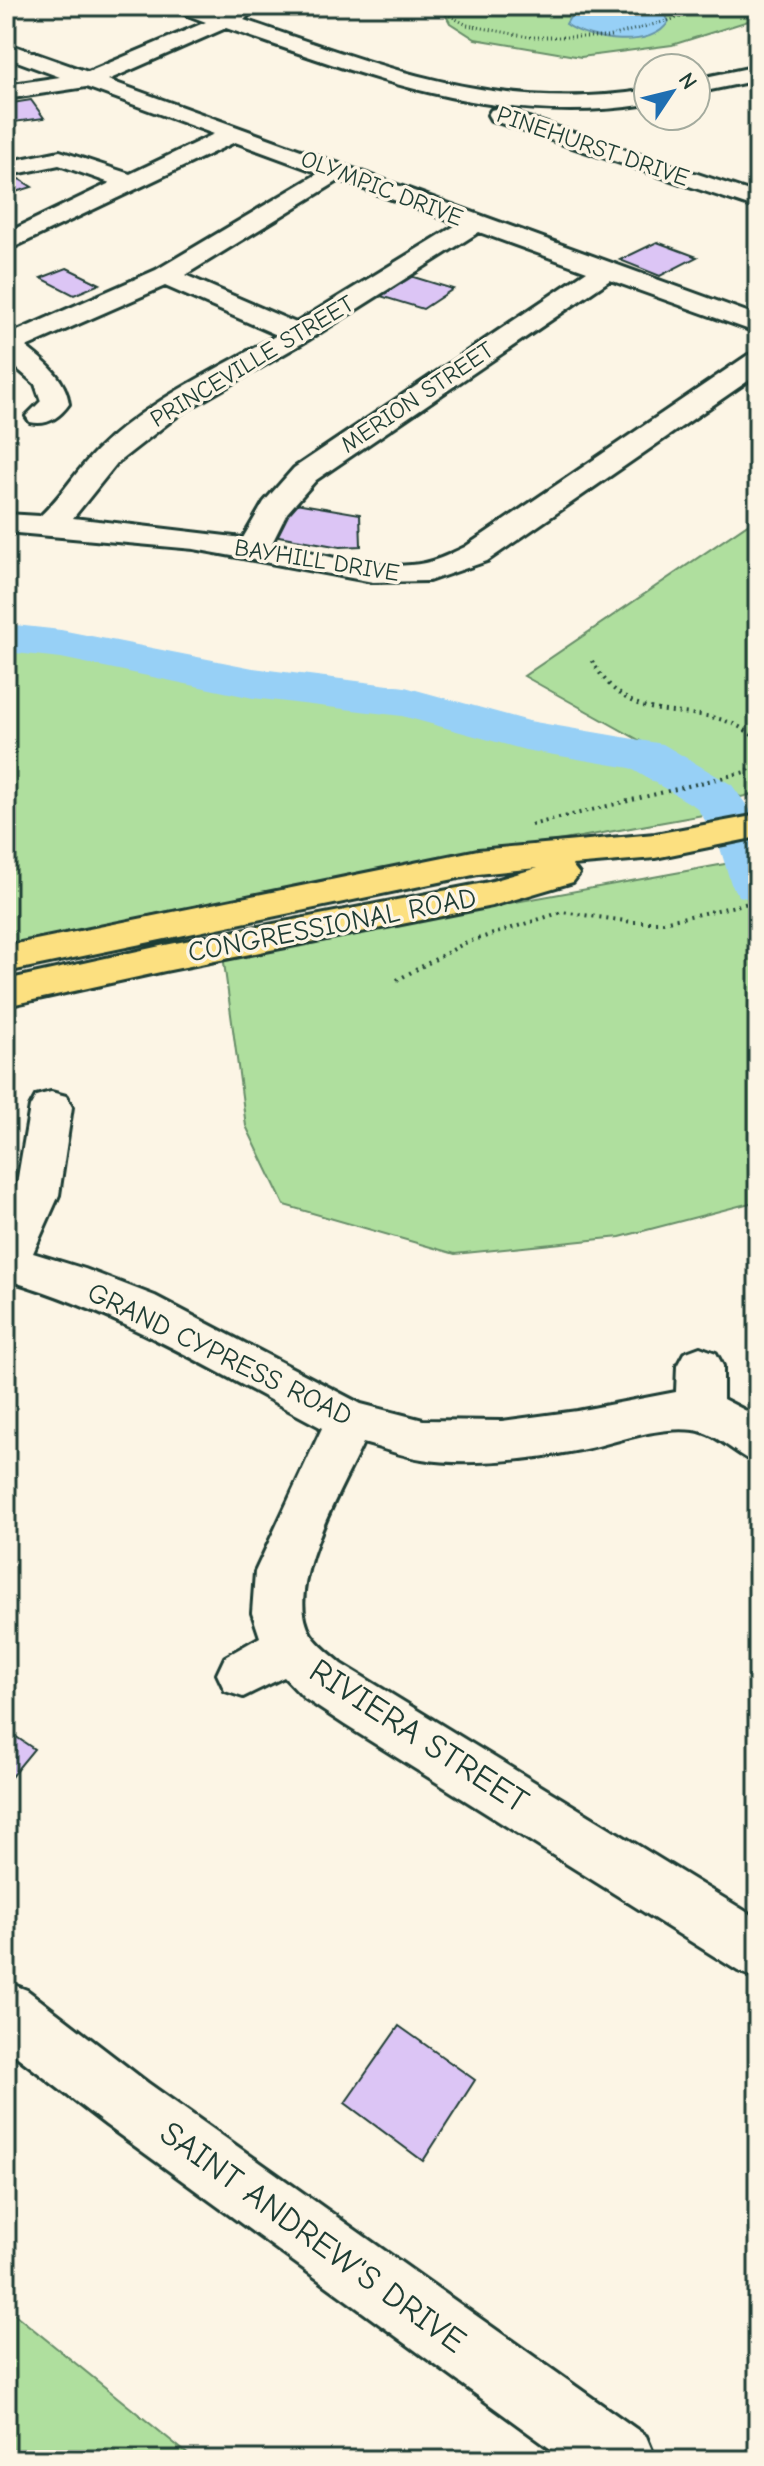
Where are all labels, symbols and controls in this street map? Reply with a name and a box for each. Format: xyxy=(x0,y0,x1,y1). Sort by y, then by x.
north arrow xyxy=(632,52,712,132)
text: N xyxy=(673,68,702,94)
street label: PINEHURST DRIVE xyxy=(493,100,693,192)
street label: OLYMPIC DRIVE xyxy=(297,144,467,232)
street label: PRINCEVILLE STREET xyxy=(145,289,359,433)
street label: MERION STREET xyxy=(335,335,499,458)
street label: BAYHILL DRIVE xyxy=(233,533,401,587)
street label: CONGRESSIONAL ROAD xyxy=(185,881,479,969)
street label: GRAND CYPRESS ROAD xyxy=(83,1276,357,1432)
street label: RIVIERA STREET xyxy=(302,1650,536,1822)
street label: SAINT ANDREW'S DRIVE xyxy=(153,2113,473,2361)

